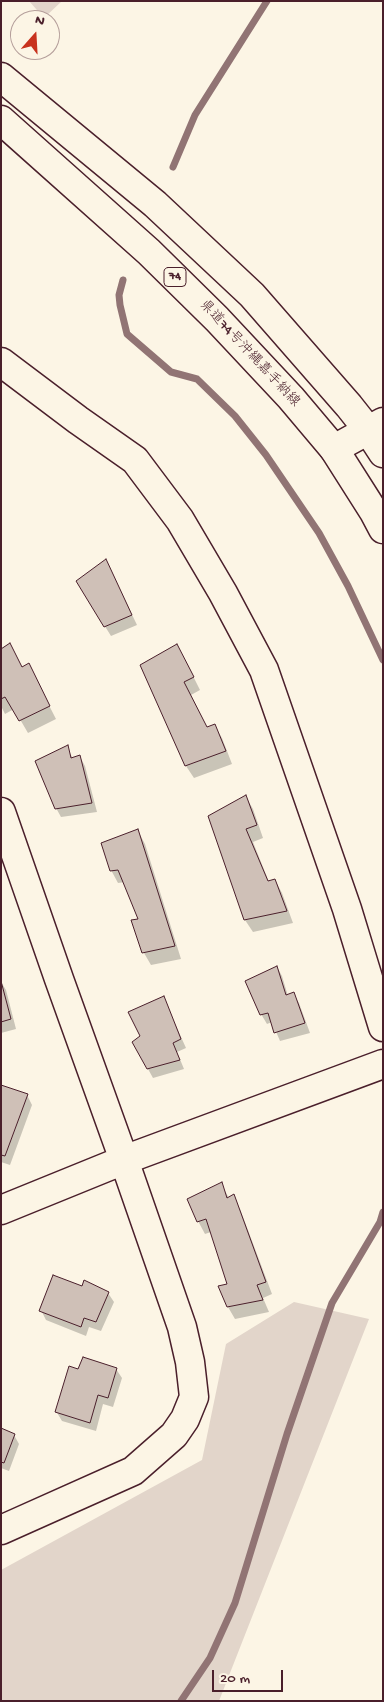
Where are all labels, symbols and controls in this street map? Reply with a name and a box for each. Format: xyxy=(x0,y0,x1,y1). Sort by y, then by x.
north arrow xyxy=(10,10,60,60)
text: N xyxy=(33,12,47,31)
road number: 74 xyxy=(164,268,186,286)
street label: 県道74号沖縄嘉手納線 xyxy=(195,297,303,411)
scale bar xyxy=(214,1660,285,1692)
text: 20 m xyxy=(220,1670,250,1688)

